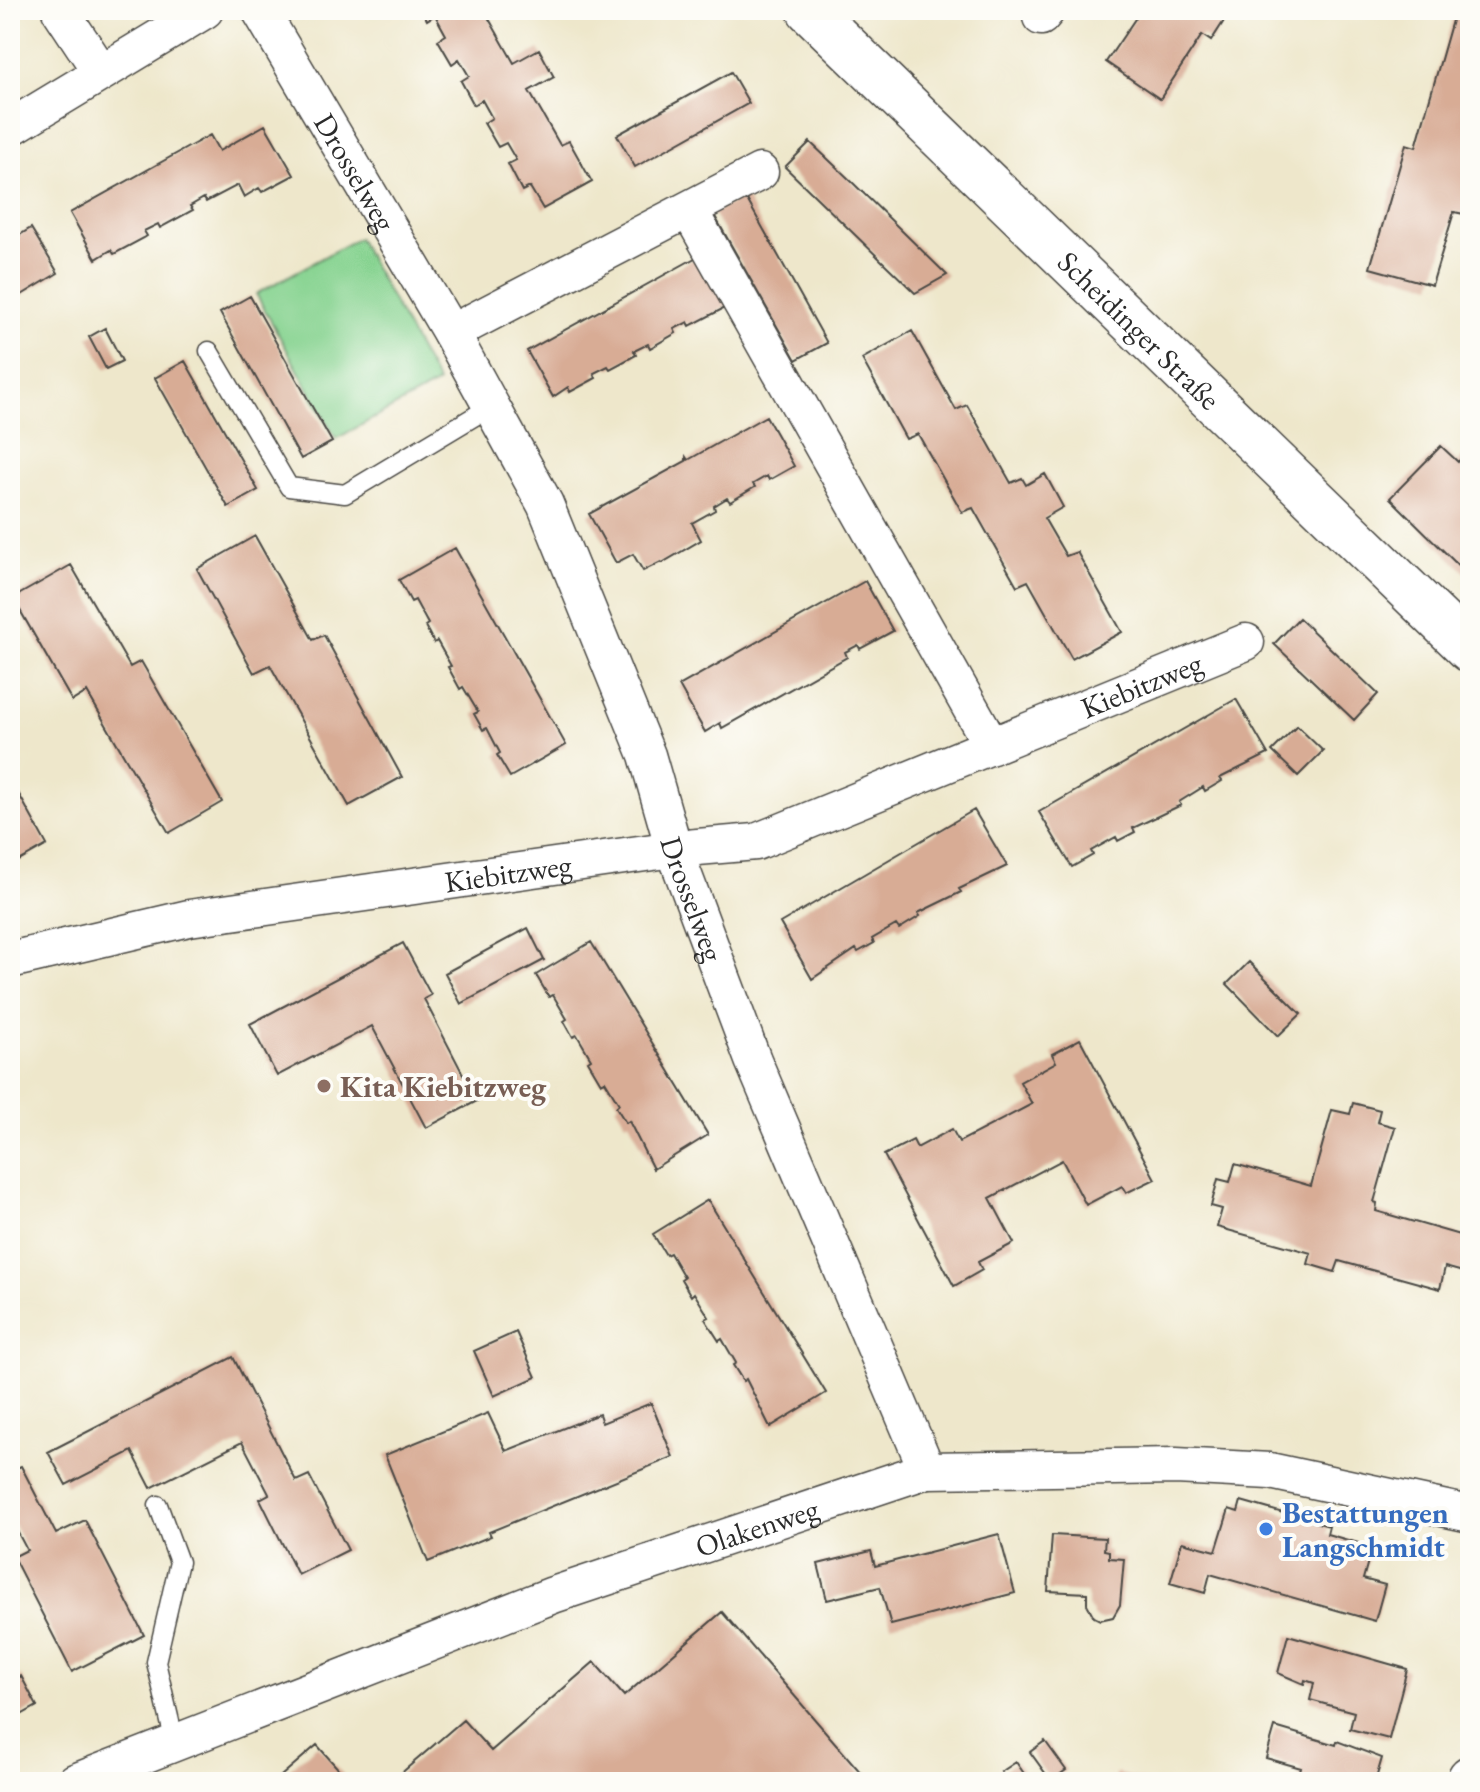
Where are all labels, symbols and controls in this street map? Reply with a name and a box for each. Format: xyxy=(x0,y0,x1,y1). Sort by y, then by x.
street label: Drosselweg xyxy=(306,106,406,239)
street label: Scheidinger Straße xyxy=(1050,242,1229,418)
street label: Kiebitzweg xyxy=(1075,642,1208,727)
street label: Drosselweg xyxy=(652,832,734,967)
street label: Kiebitzweg xyxy=(442,844,575,901)
place label: Kita Kiebitzweg xyxy=(340,1067,547,1106)
marker: Kita Kiebitzweg xyxy=(315,1077,333,1095)
street label: Olakenweg xyxy=(690,1488,824,1566)
place label: Bestattungen Langschmidt xyxy=(1282,1493,1449,1566)
marker: Bestattungen Langschmidt xyxy=(1257,1520,1275,1538)

